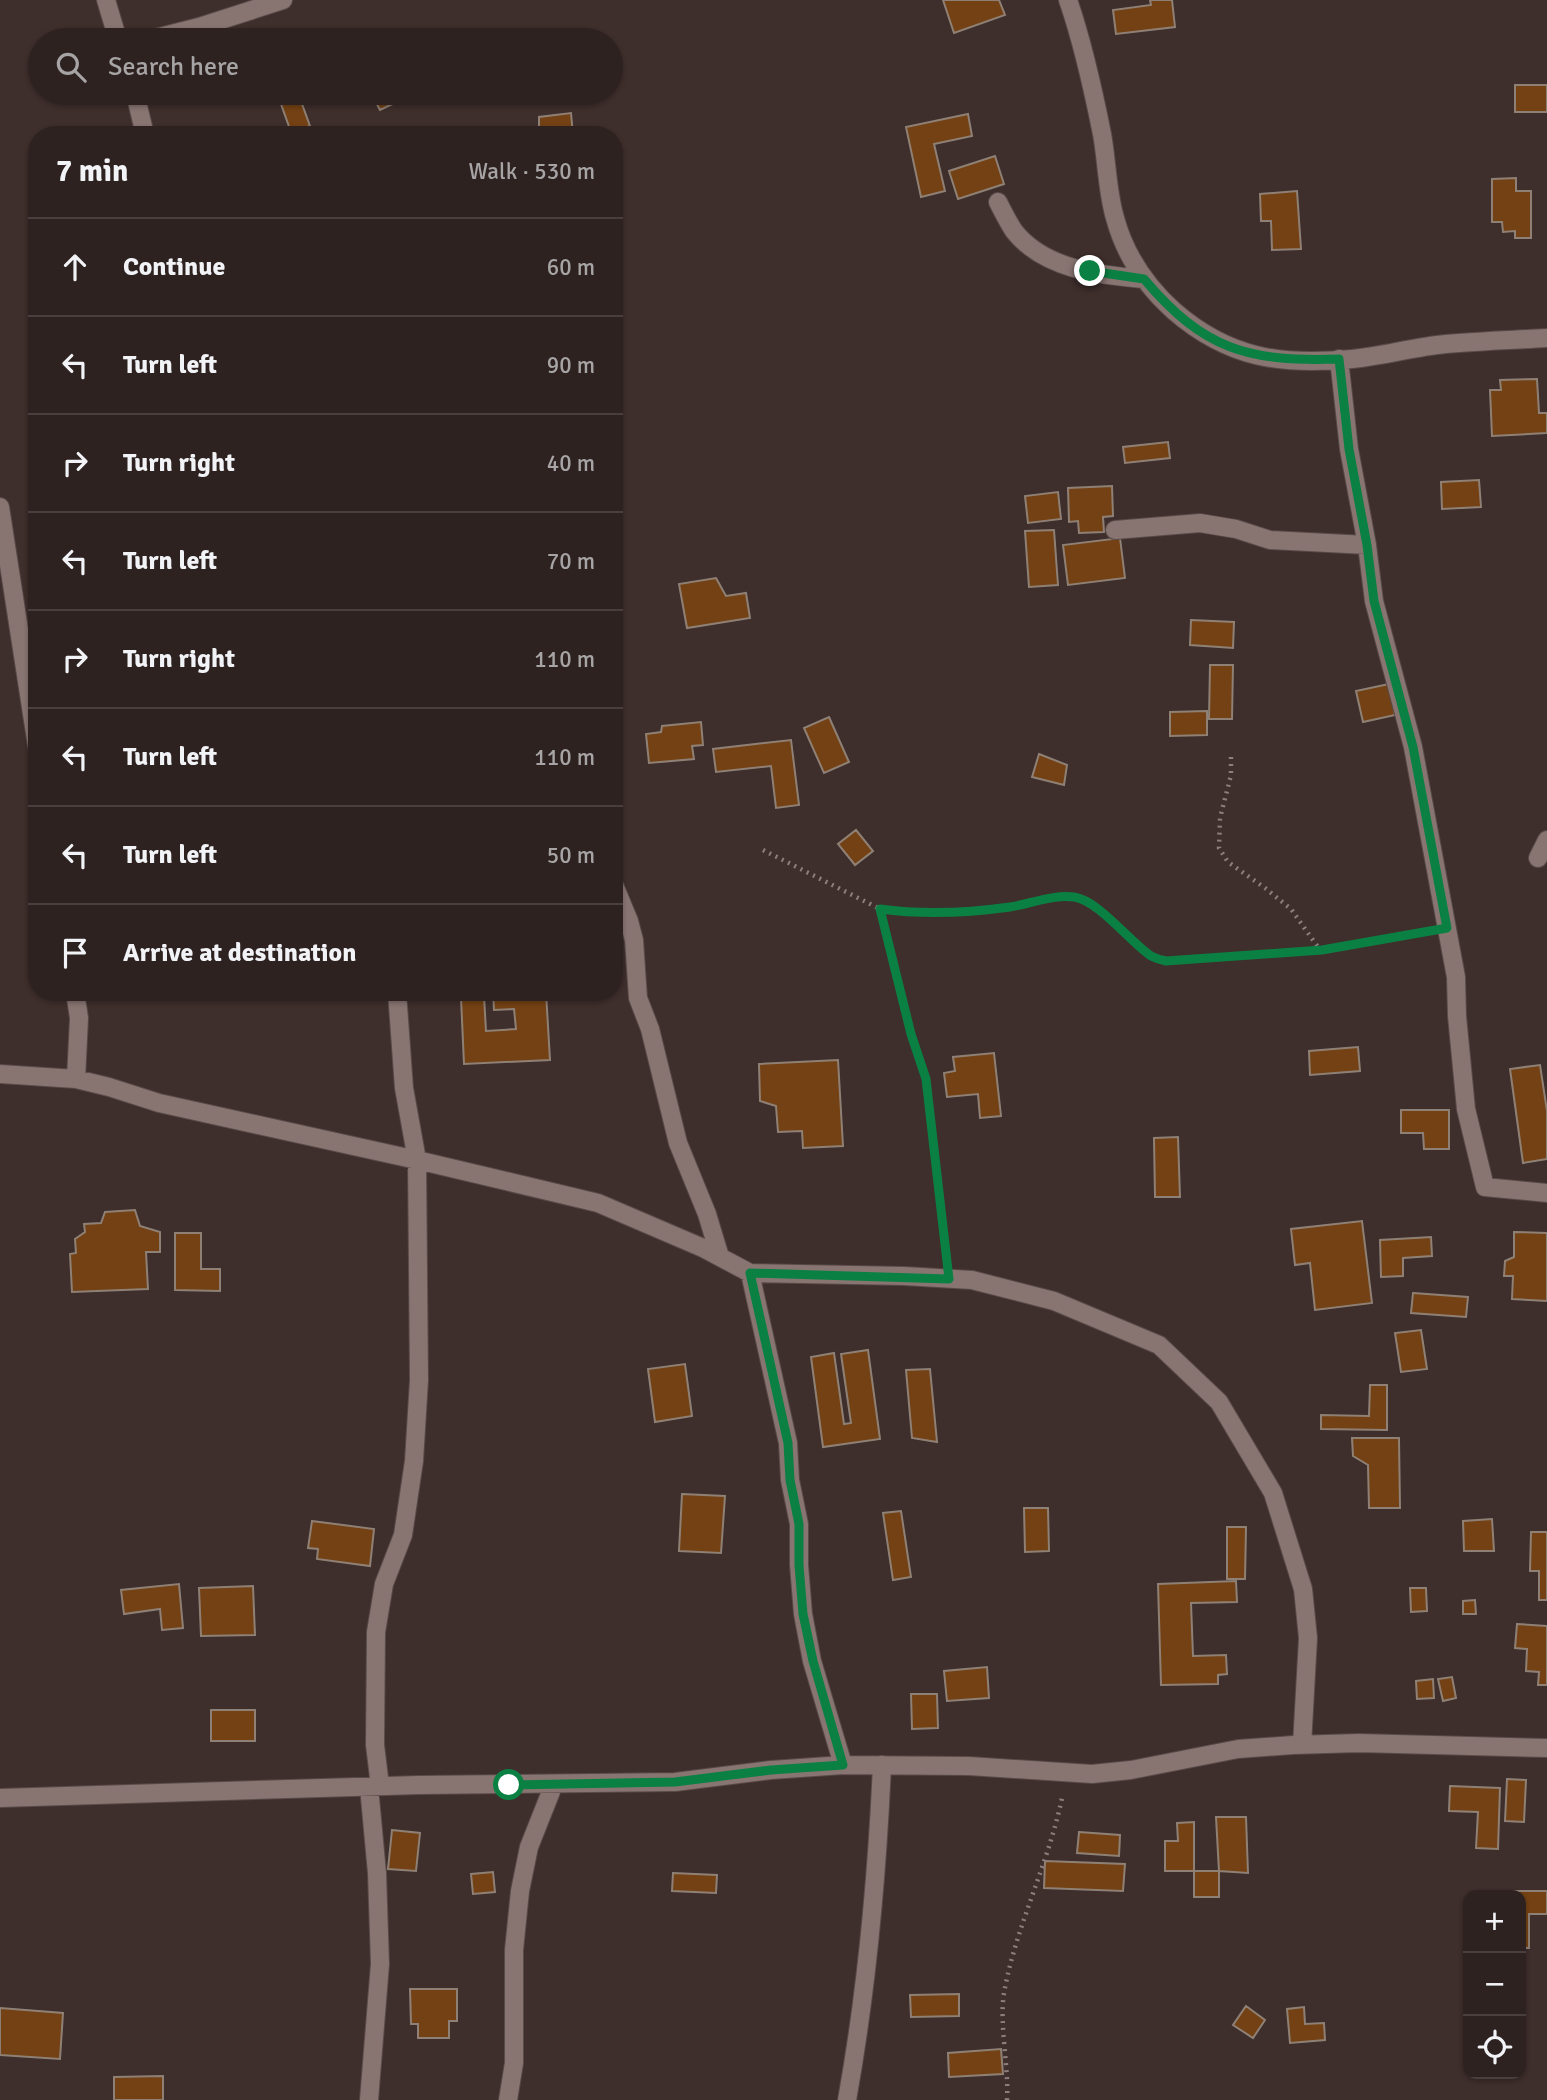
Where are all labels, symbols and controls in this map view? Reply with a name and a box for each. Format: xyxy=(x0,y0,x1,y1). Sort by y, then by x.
search box xyxy=(28,28,623,105)
icon: search xyxy=(52,48,90,86)
text: Search here xyxy=(108,51,239,83)
text: 7 min xyxy=(56,153,128,190)
text: Walk · 530 m xyxy=(469,157,595,186)
icon: ahead xyxy=(56,248,94,286)
text: Continue xyxy=(123,251,225,283)
text: 60 m xyxy=(547,253,595,282)
route end xyxy=(1074,255,1105,286)
icon: left xyxy=(56,346,94,384)
text: Turn left xyxy=(123,349,217,381)
text: 90 m xyxy=(547,351,595,380)
icon: right xyxy=(56,444,94,482)
text: Turn right xyxy=(123,447,235,479)
text: 40 m xyxy=(547,449,595,478)
icon: left xyxy=(56,542,94,580)
text: Turn left xyxy=(123,545,217,577)
text: 70 m xyxy=(547,547,595,576)
icon: right xyxy=(56,640,94,678)
text: Turn right xyxy=(123,643,235,675)
text: 110 m xyxy=(534,645,595,674)
icon: left xyxy=(56,738,94,776)
text: Turn left xyxy=(123,741,217,773)
text: 110 m xyxy=(534,743,595,772)
icon: left xyxy=(56,836,94,874)
text: Turn left xyxy=(123,839,217,871)
text: 50 m xyxy=(547,841,595,870)
icon: arrive xyxy=(56,934,94,972)
text: Arrive at destination xyxy=(123,937,356,969)
route start xyxy=(493,1769,524,1800)
map controls xyxy=(1463,1890,1526,2079)
button: + xyxy=(1463,1890,1526,1953)
button: − xyxy=(1463,1953,1526,2016)
button: locate xyxy=(1463,2016,1526,2079)

